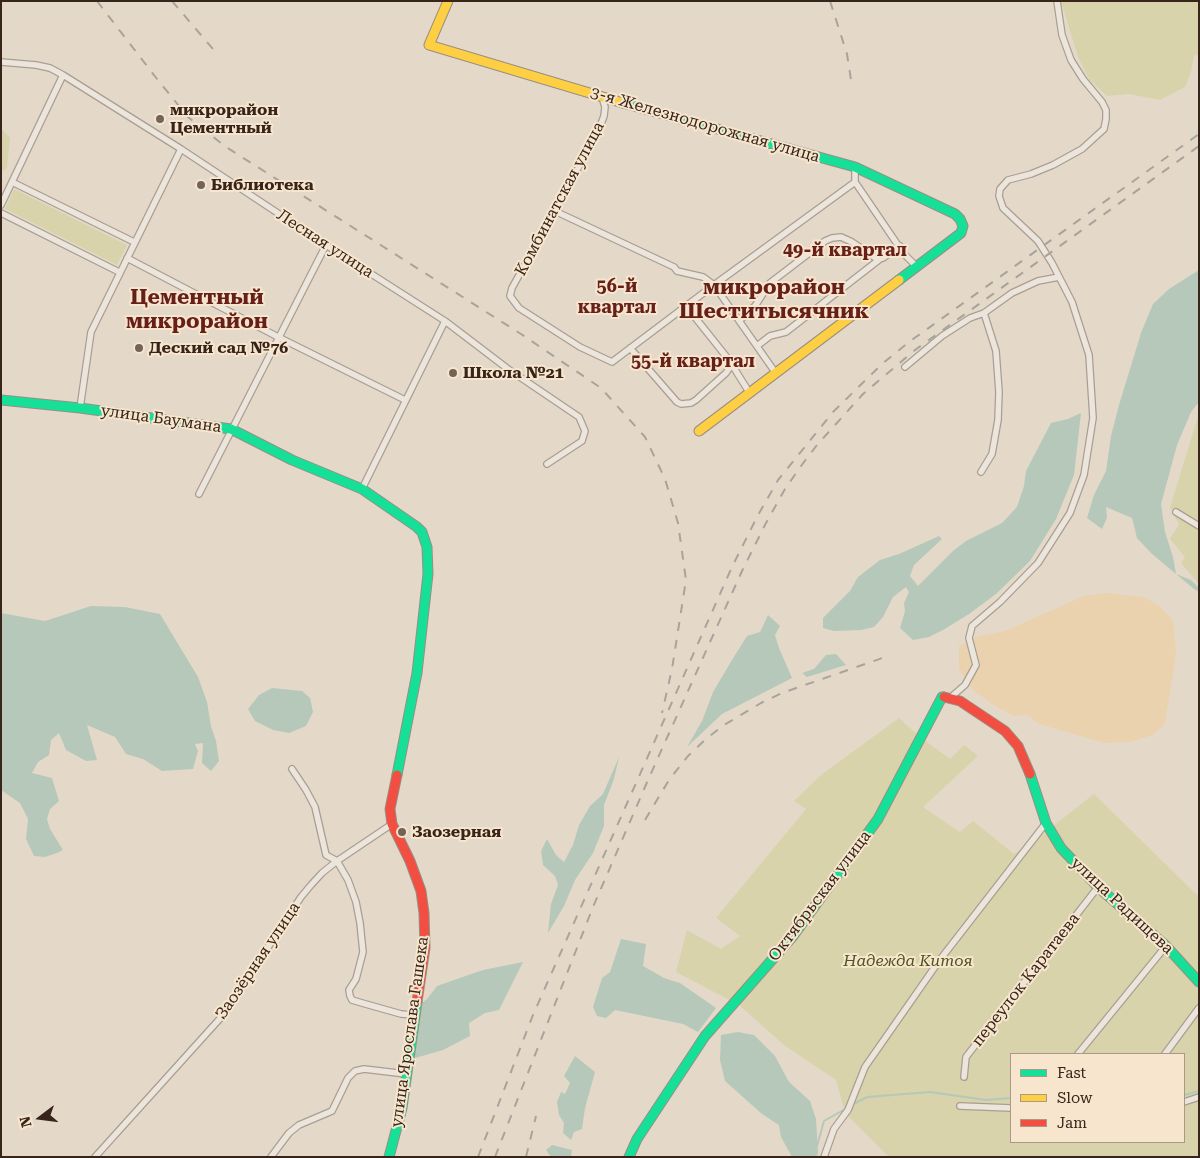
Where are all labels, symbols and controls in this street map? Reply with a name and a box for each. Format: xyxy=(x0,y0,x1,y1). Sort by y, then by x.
street label: 3-я Железнодорожная улица xyxy=(588,83,822,167)
place label: микрорайон Цементный xyxy=(170,100,278,138)
marker: микрорайон Цементный xyxy=(154,113,166,125)
street label: Комбинатская улица xyxy=(511,119,609,279)
place label: Библиотека xyxy=(211,175,314,195)
marker: Библиотека xyxy=(195,179,207,191)
street label: Лесная улица xyxy=(273,206,377,282)
district label: 49-й квартал xyxy=(783,240,907,262)
district label: микрорайон Шеститысячник xyxy=(679,275,869,325)
district label: 56-й квартал xyxy=(578,276,656,318)
district label: Цементный микрорайон xyxy=(126,285,268,335)
place label: Деский сад №76 xyxy=(149,338,288,358)
marker: Деский сад №76 xyxy=(133,342,145,354)
district label: 55-й квартал xyxy=(631,351,755,373)
place label: Школа №21 xyxy=(463,363,564,383)
marker: Школа №21 xyxy=(447,367,459,379)
street label: улица Баумана xyxy=(99,401,223,437)
place label: Заозерная xyxy=(412,822,501,842)
marker: Заозерная xyxy=(396,826,408,838)
street label: Октябрьская улица xyxy=(765,827,875,965)
street label: улица Радищева xyxy=(1067,853,1177,959)
street label: Заозёрная улица xyxy=(212,899,304,1023)
street label: переулок Каратаева xyxy=(968,909,1084,1051)
street label: улица Ярослава Гашека xyxy=(387,935,433,1129)
park label: Надежда Китоя xyxy=(843,951,973,971)
legend xyxy=(1010,1053,1185,1143)
text: Fast xyxy=(1057,1064,1086,1082)
text: Slow xyxy=(1057,1089,1092,1107)
north arrow xyxy=(15,1093,65,1143)
text: Jam xyxy=(1057,1114,1087,1132)
text: N xyxy=(16,1115,35,1129)

